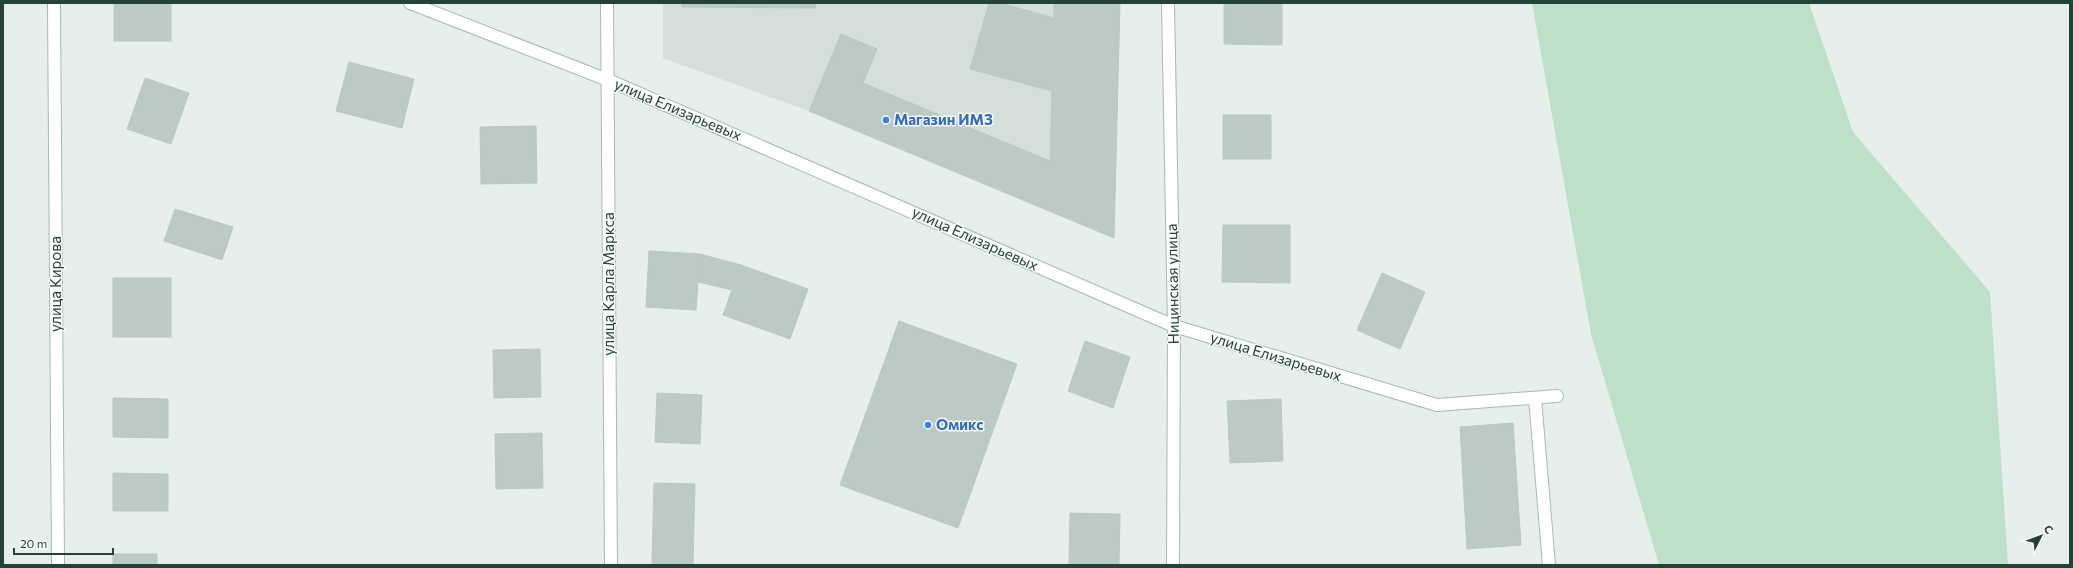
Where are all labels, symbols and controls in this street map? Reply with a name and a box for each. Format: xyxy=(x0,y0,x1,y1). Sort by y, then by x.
street label: улица Елизарьевых xyxy=(612,74,745,144)
place label: Магазин ИМЗ xyxy=(894,110,993,128)
marker: Магазин ИМЗ xyxy=(881,115,891,125)
street label: улица Елизарьевых xyxy=(909,202,1041,274)
street label: улица Карла Маркса xyxy=(599,212,617,356)
street label: Ницинская улица xyxy=(1162,224,1182,345)
street label: улица Кирова xyxy=(46,236,64,332)
street label: улица Елизарьевых xyxy=(1208,328,1344,385)
place label: Омикс xyxy=(936,415,984,433)
marker: Омикс xyxy=(923,420,933,430)
north arrow xyxy=(2021,516,2061,556)
text: С xyxy=(2041,522,2056,536)
scale bar xyxy=(14,530,113,556)
text: 20 m xyxy=(20,536,47,550)

